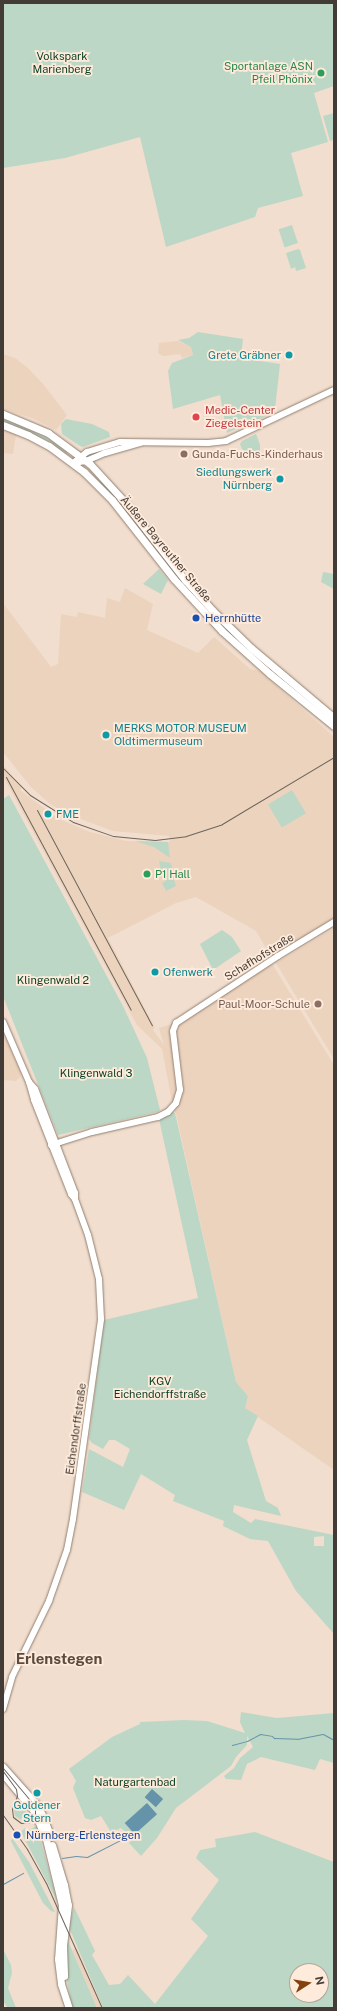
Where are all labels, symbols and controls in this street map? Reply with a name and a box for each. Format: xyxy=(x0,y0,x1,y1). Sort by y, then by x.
park label: Volkspark Marienberg xyxy=(32,50,92,76)
place label: Sportanlage ASN Pfeil Phönix xyxy=(224,60,313,86)
marker: Sportanlage ASN Pfeil Phönix xyxy=(316,68,326,78)
place label: Grete Gräbner xyxy=(208,348,281,362)
marker: Grete Gräbner xyxy=(284,350,294,360)
place label: Medic-Center Ziegelstein xyxy=(205,404,275,430)
marker: Medic-Center Ziegelstein xyxy=(190,411,202,423)
place label: Gunda-Fuchs-Kinderhaus xyxy=(192,447,323,461)
marker: Gunda-Fuchs-Kinderhaus xyxy=(179,449,189,459)
place label: Siedlungswerk Nürnberg xyxy=(196,466,272,492)
marker: Siedlungswerk Nürnberg xyxy=(275,474,285,484)
street label: Äußere Bayreuther Straße xyxy=(118,493,214,605)
place label: Herrnhütte xyxy=(205,611,261,625)
marker: Herrnhütte xyxy=(190,612,202,624)
place label: MERKS MOTOR MUSEUM Oldtimermuseum xyxy=(114,722,247,748)
marker: MERKS MOTOR MUSEUM Oldtimermuseum xyxy=(101,730,111,740)
place label: FME xyxy=(56,807,79,821)
marker: FME xyxy=(43,809,53,819)
place label: P1 Hall xyxy=(155,867,190,881)
marker: P1 Hall xyxy=(142,869,152,879)
street label: Schafhofstraße xyxy=(222,930,296,984)
place label: Ofenwerk xyxy=(163,965,213,979)
marker: Ofenwerk xyxy=(150,967,160,977)
park label: Klingenwald 2 xyxy=(17,973,89,987)
place label: Paul-Moor-Schule xyxy=(218,997,310,1011)
marker: Paul-Moor-Schule xyxy=(313,999,323,1009)
park label: Klingenwald 3 xyxy=(60,1066,132,1080)
park label: KGV Eichendorffstraße xyxy=(114,1375,206,1401)
street label: Eichendorffstraße xyxy=(63,1382,89,1476)
district label: Erlenstegen xyxy=(16,1650,102,1668)
park label: Naturgartenbad xyxy=(94,1775,176,1789)
marker: Goldener Stern xyxy=(32,1788,42,1798)
place label: Goldener Stern xyxy=(13,1799,61,1825)
place label: Nürnberg-Erlenstegen xyxy=(26,1828,140,1842)
marker: Nürnberg-Erlenstegen xyxy=(11,1829,23,1841)
north arrow xyxy=(289,1963,329,2003)
text: N xyxy=(313,1975,327,1986)

